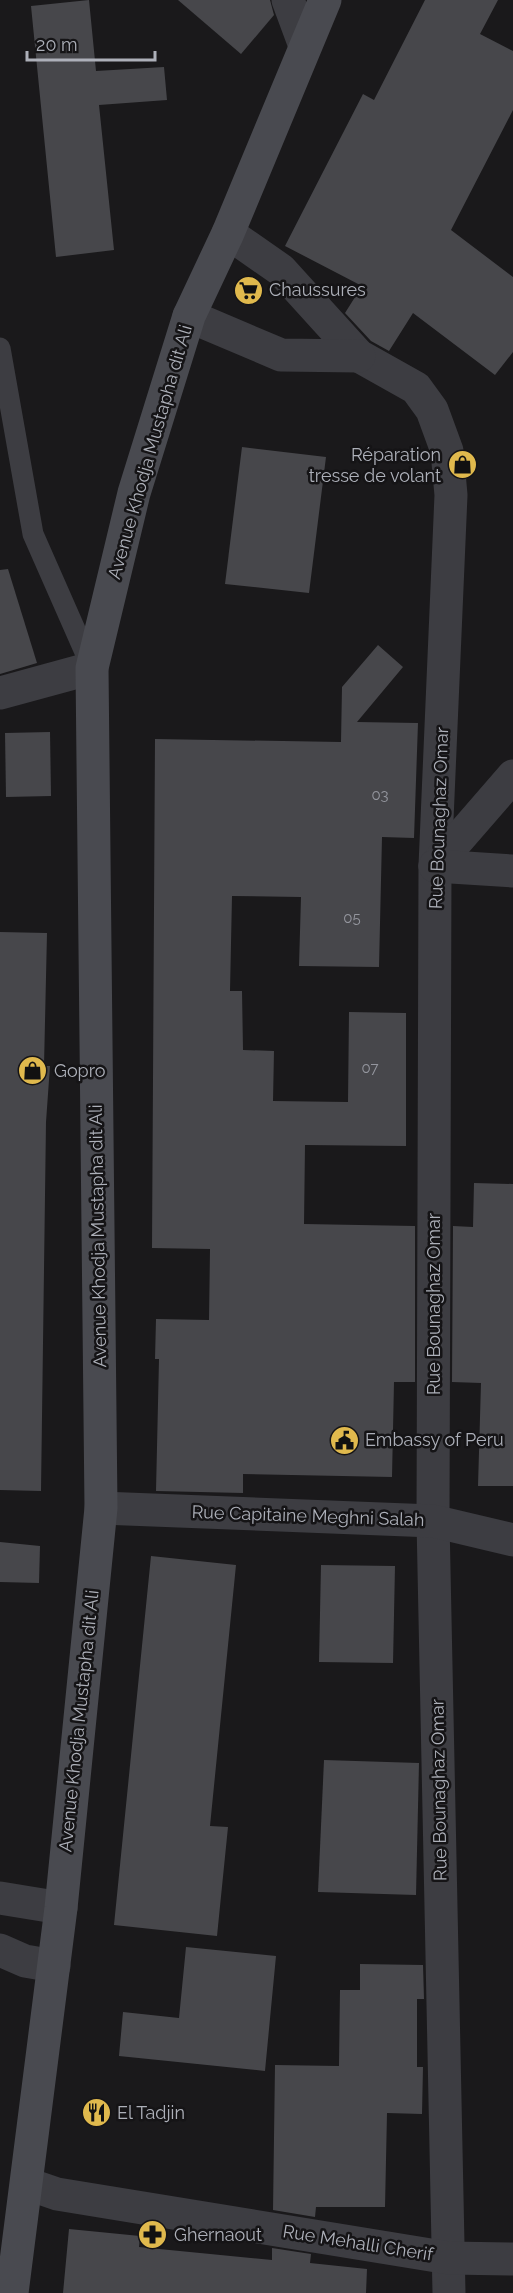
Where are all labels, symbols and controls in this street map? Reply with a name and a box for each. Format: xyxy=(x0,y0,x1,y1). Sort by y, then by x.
scale bar xyxy=(27,24,154,62)
text: 20 m xyxy=(36,34,78,55)
supermarket icon: Chaussures xyxy=(232,274,264,306)
place label: Chaussures xyxy=(269,279,366,300)
street label: Avenue Khodja Mustapha dit Ali xyxy=(103,322,196,581)
place label: Réparation tresse de volant xyxy=(309,444,441,486)
shop icon: Réparation tresse de volant xyxy=(446,449,478,481)
street label: Rue Bounaghaz Omar xyxy=(425,726,452,909)
house number: 03 xyxy=(371,786,389,804)
house number: 05 xyxy=(343,909,361,927)
shop icon: Gopro xyxy=(17,1055,49,1087)
house number: 07 xyxy=(361,1059,379,1077)
place label: Gopro xyxy=(54,1060,106,1081)
street label: Avenue Khodja Mustapha dit Ali xyxy=(85,1104,110,1368)
street label: Rue Bounaghaz Omar xyxy=(423,1212,444,1395)
public building icon: Embassy of Peru xyxy=(328,1424,360,1456)
place label: Embassy of Peru xyxy=(365,1429,504,1450)
street label: Rue Capitaine Meghni Salah xyxy=(191,1501,425,1530)
street label: Avenue Khodja Mustapha dit Ali xyxy=(54,1589,103,1853)
street label: Rue Bounaghaz Omar xyxy=(426,1698,451,1881)
restaurant icon: El Tadjin xyxy=(80,2097,112,2129)
place label: El Tadjin xyxy=(117,2102,185,2123)
pharmacy icon: Ghernaout xyxy=(137,2219,169,2251)
street label: Rue Mehalli Cherif xyxy=(281,2220,436,2265)
place label: Ghernaout xyxy=(174,2224,262,2245)

